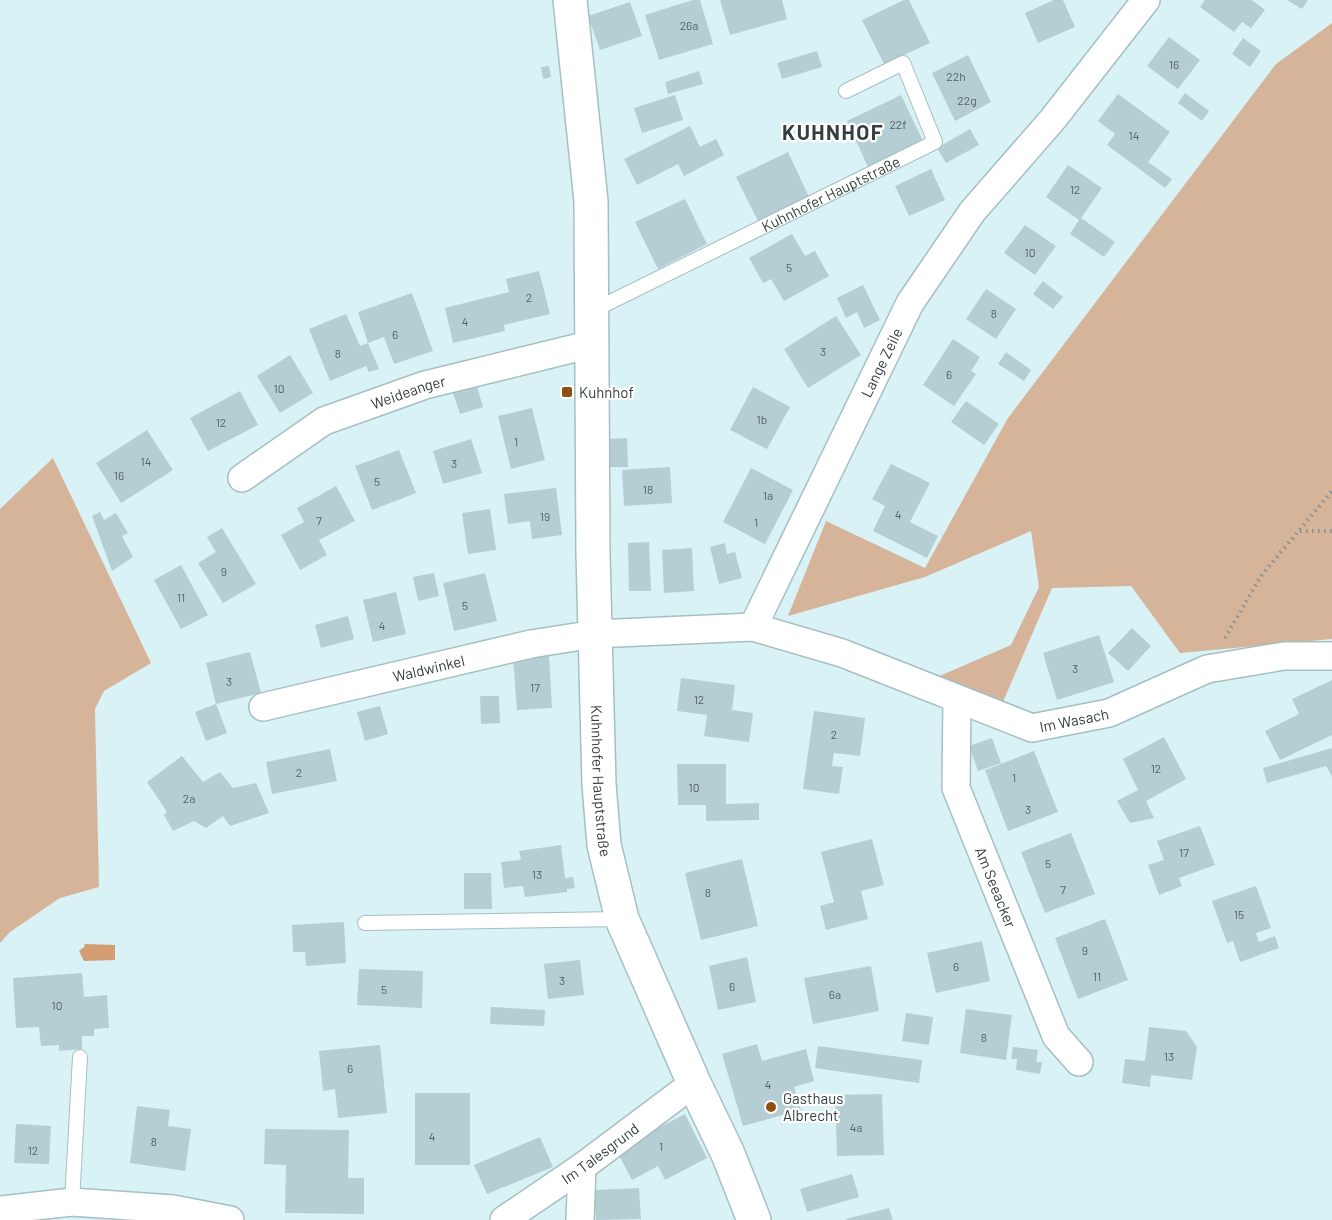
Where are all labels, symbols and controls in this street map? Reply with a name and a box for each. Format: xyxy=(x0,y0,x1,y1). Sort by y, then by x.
house number: 26a xyxy=(680,18,698,32)
house number: 16 xyxy=(1169,57,1179,71)
house number: 22h xyxy=(946,69,966,83)
house number: 22g xyxy=(957,93,977,107)
house number: 22f xyxy=(889,117,907,131)
district label: KUHNHOF xyxy=(782,119,884,144)
house number: 14 xyxy=(1129,128,1139,142)
street label: Kuhnhofer Hauptstraße xyxy=(758,152,903,235)
house number: 12 xyxy=(1070,182,1080,196)
house number: 10 xyxy=(1025,245,1035,259)
house number: 5 xyxy=(786,260,792,274)
house number: 2 xyxy=(526,290,532,304)
house number: 8 xyxy=(991,306,997,320)
house number: 4 xyxy=(462,314,468,328)
street label: Lange Zeile xyxy=(857,325,906,400)
house number: 6 xyxy=(392,327,398,341)
house number: 3 xyxy=(820,344,826,358)
house number: 8 xyxy=(335,346,341,360)
house number: 6 xyxy=(946,367,952,381)
street label: Weideanger xyxy=(368,371,448,413)
house number: 10 xyxy=(274,381,284,395)
place label: Kuhnhof xyxy=(579,383,634,401)
marker: Kuhnhof xyxy=(560,385,574,399)
house number: 1b xyxy=(757,412,767,426)
house number: 12 xyxy=(216,415,226,429)
house number: 1 xyxy=(514,434,518,448)
house number: 14 xyxy=(141,454,151,468)
house number: 3 xyxy=(451,456,457,470)
house number: 16 xyxy=(114,468,124,482)
house number: 5 xyxy=(374,474,380,488)
house number: 18 xyxy=(643,482,653,496)
house number: 1a xyxy=(763,488,773,502)
house number: 4 xyxy=(895,507,901,521)
house number: 19 xyxy=(540,509,550,523)
house number: 7 xyxy=(316,513,322,527)
house number: 1 xyxy=(754,515,758,529)
house number: 9 xyxy=(221,564,227,578)
house number: 11 xyxy=(177,590,185,604)
house number: 5 xyxy=(462,598,468,612)
house number: 4 xyxy=(379,618,385,632)
street label: Waldwinkel xyxy=(391,651,466,685)
house number: 3 xyxy=(1072,661,1078,675)
house number: 3 xyxy=(226,674,232,688)
house number: 17 xyxy=(530,680,540,694)
house number: 12 xyxy=(694,692,704,706)
street label: Im Wasach xyxy=(1038,704,1110,735)
street label: Kuhnhofer Hauptstraße xyxy=(588,705,615,858)
house number: 2 xyxy=(831,727,837,741)
house number: 12 xyxy=(1151,761,1161,775)
house number: 2 xyxy=(296,765,302,779)
house number: 1 xyxy=(1012,770,1016,784)
house number: 10 xyxy=(689,780,699,794)
house number: 2a xyxy=(183,791,195,805)
house number: 3 xyxy=(1025,802,1031,816)
street label: Am Seeacker xyxy=(972,844,1021,931)
house number: 17 xyxy=(1179,845,1189,859)
house number: 5 xyxy=(1045,856,1051,870)
house number: 13 xyxy=(532,867,542,881)
house number: 7 xyxy=(1060,882,1066,896)
house number: 8 xyxy=(705,885,711,899)
house number: 15 xyxy=(1234,907,1244,921)
house number: 9 xyxy=(1082,943,1088,957)
house number: 6 xyxy=(953,959,959,973)
house number: 11 xyxy=(1093,969,1101,983)
house number: 3 xyxy=(559,973,565,987)
house number: 6 xyxy=(729,979,735,993)
house number: 5 xyxy=(381,982,387,996)
house number: 6a xyxy=(829,987,841,1001)
house number: 10 xyxy=(52,998,62,1012)
house number: 8 xyxy=(981,1030,987,1044)
house number: 13 xyxy=(1164,1049,1174,1063)
house number: 6 xyxy=(347,1061,353,1075)
house number: 4 xyxy=(765,1077,771,1091)
place label: Gasthaus Albrecht xyxy=(783,1089,843,1124)
marker: Gasthaus Albrecht xyxy=(764,1100,778,1114)
street label: Im Talesgrund xyxy=(558,1119,642,1187)
house number: 4a xyxy=(850,1120,862,1134)
house number: 4 xyxy=(429,1129,435,1143)
house number: 8 xyxy=(151,1134,157,1148)
house number: 1 xyxy=(659,1139,663,1153)
house number: 12 xyxy=(28,1143,38,1157)

